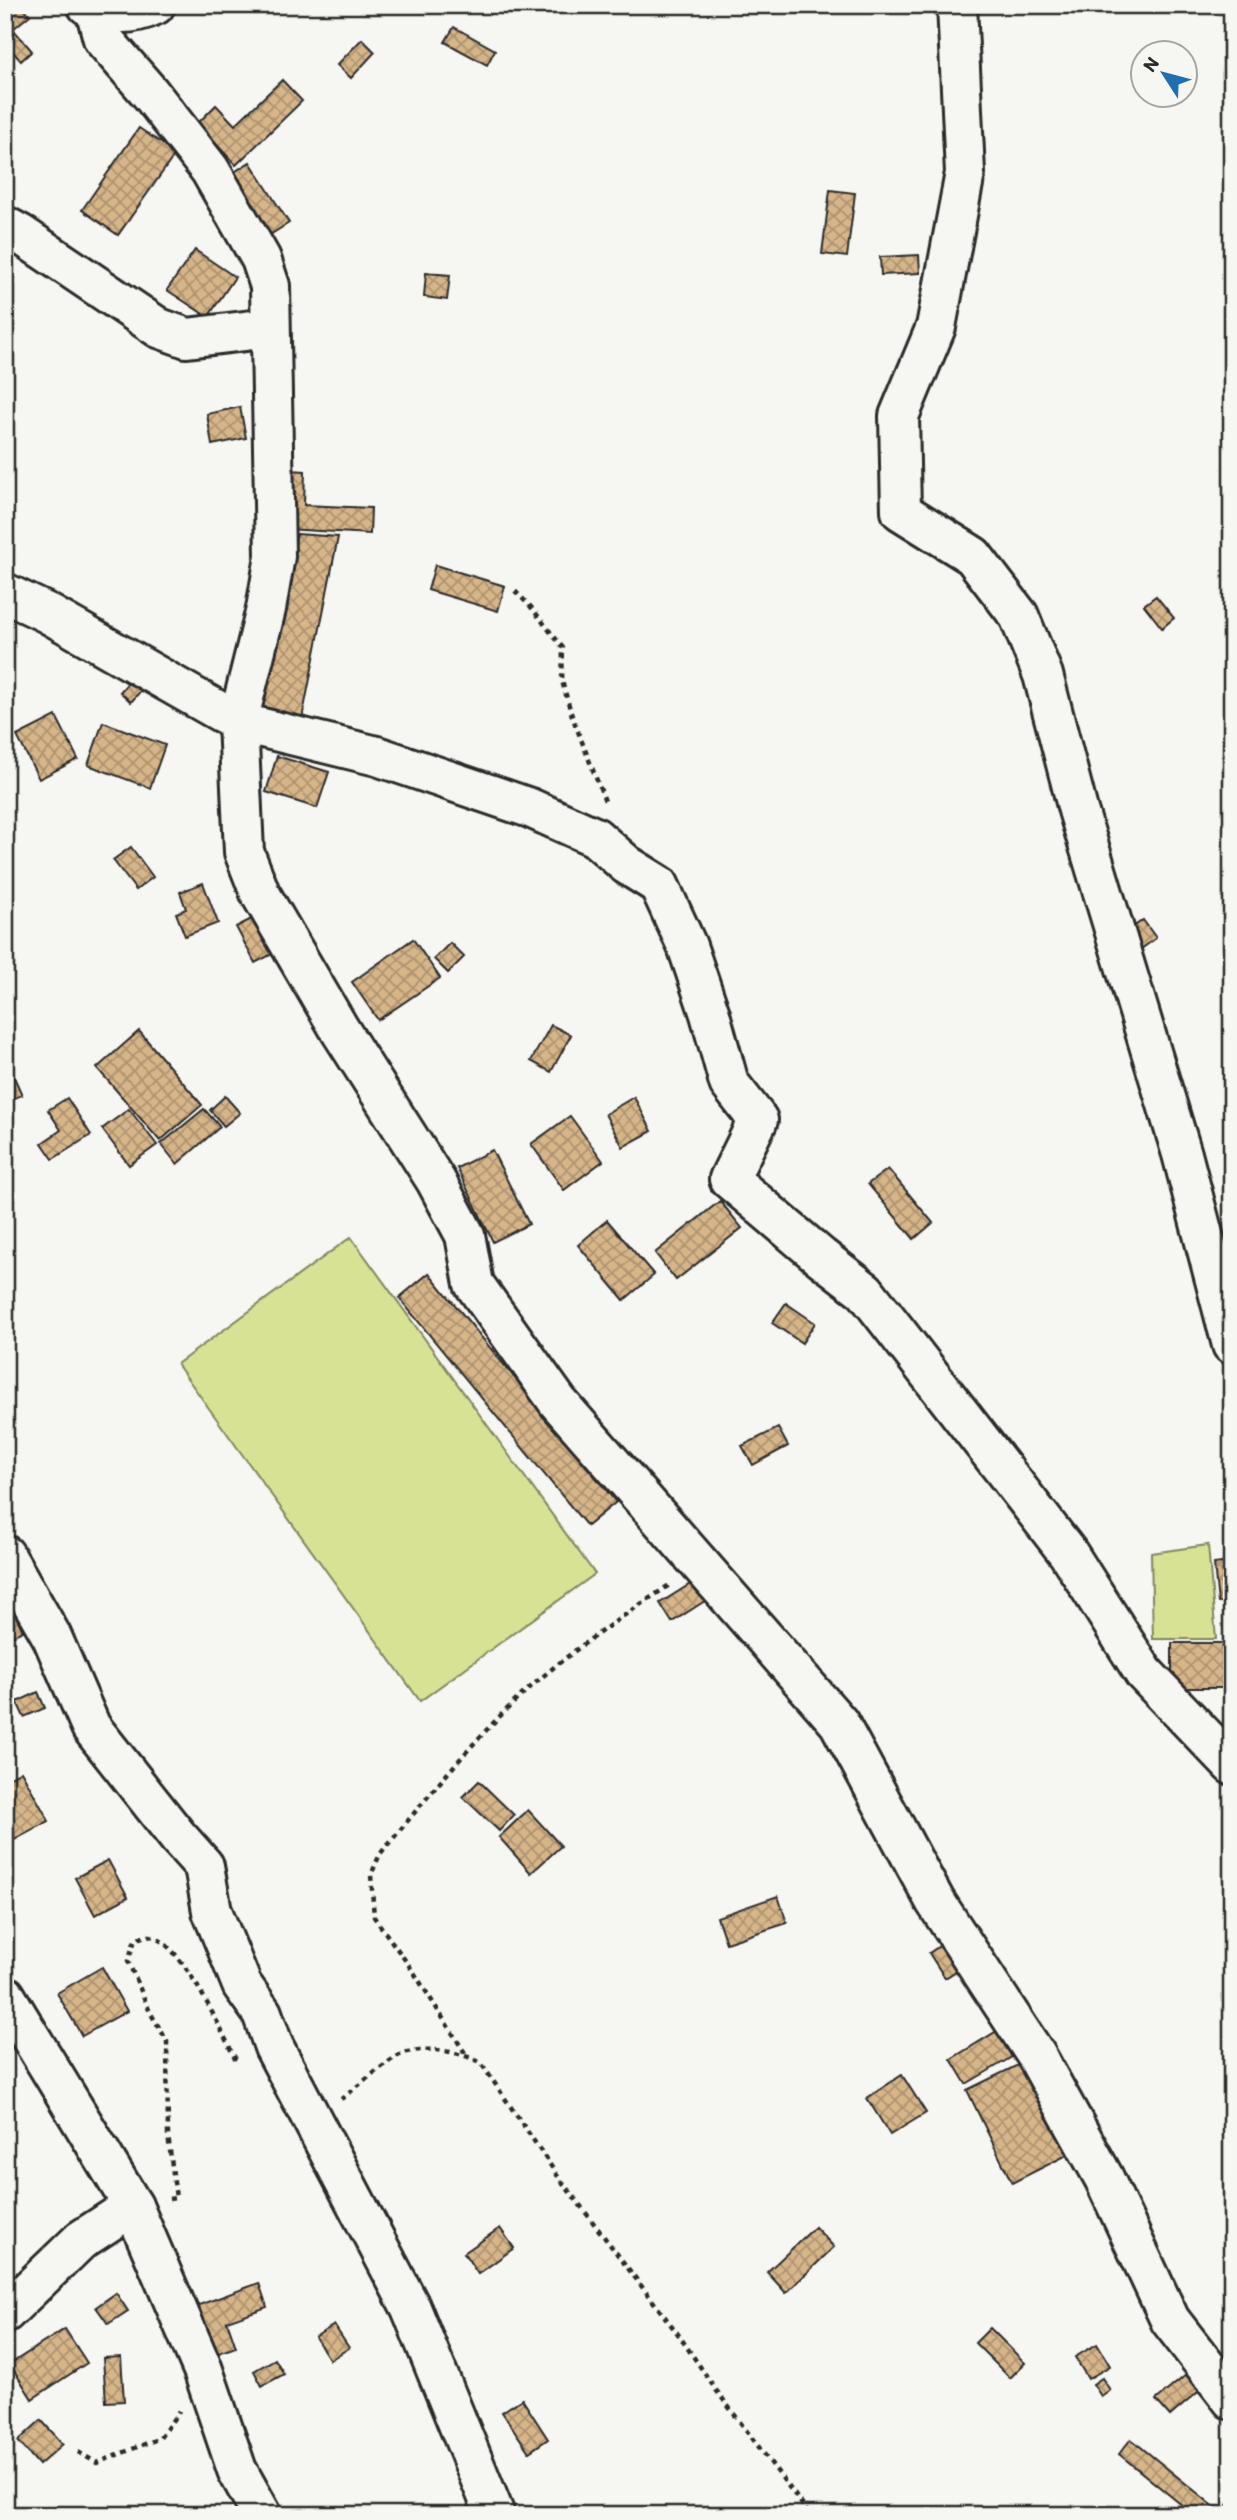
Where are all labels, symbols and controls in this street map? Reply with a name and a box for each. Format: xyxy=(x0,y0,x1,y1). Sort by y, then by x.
north arrow xyxy=(1128,38,1198,108)
text: N xyxy=(1138,52,1164,76)

